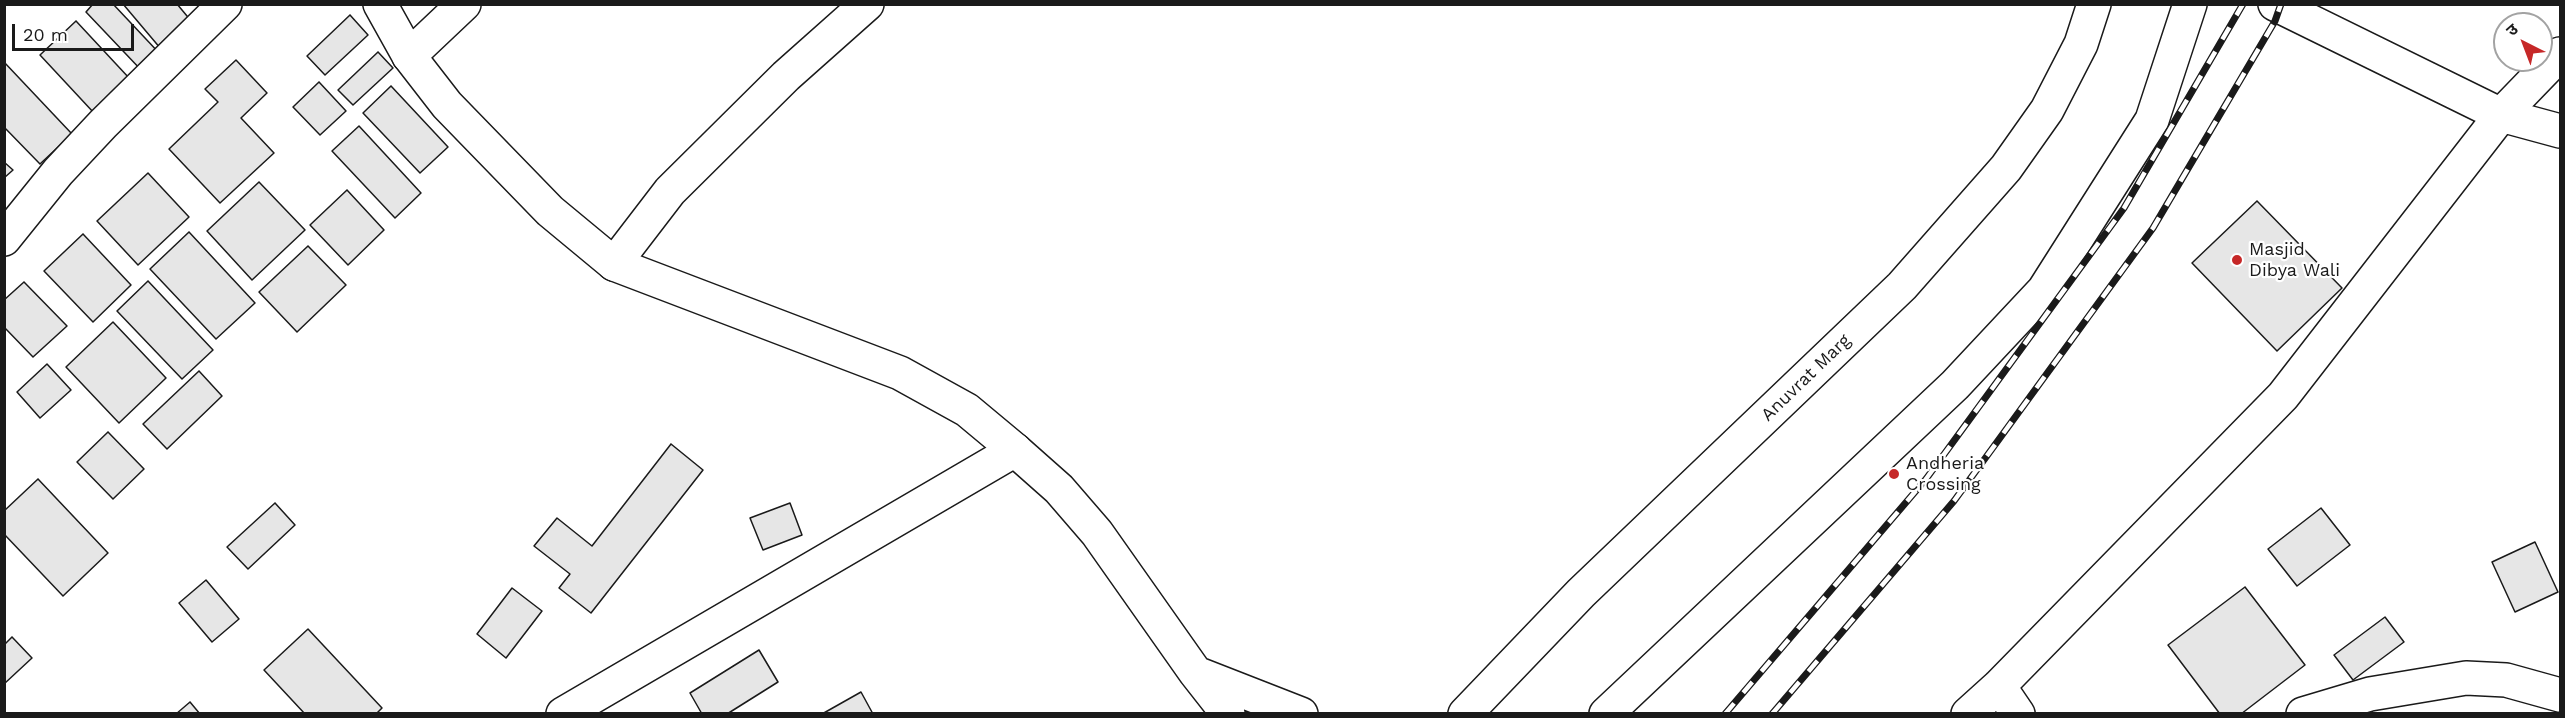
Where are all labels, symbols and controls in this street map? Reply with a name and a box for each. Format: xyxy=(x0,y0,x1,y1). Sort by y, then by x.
scale bar xyxy=(15,12,136,50)
north arrow xyxy=(2493,12,2553,72)
text: उ xyxy=(2502,20,2522,40)
text: 20 m xyxy=(23,24,68,45)
place label: Masjid Dibya Wali xyxy=(2249,239,2340,282)
marker: Masjid Dibya Wali xyxy=(2230,253,2244,267)
street label: Anuvrat Marg xyxy=(1757,330,1855,426)
place label: Andheria Crossing xyxy=(1906,453,1984,496)
marker: Andheria Crossing xyxy=(1887,467,1901,481)

